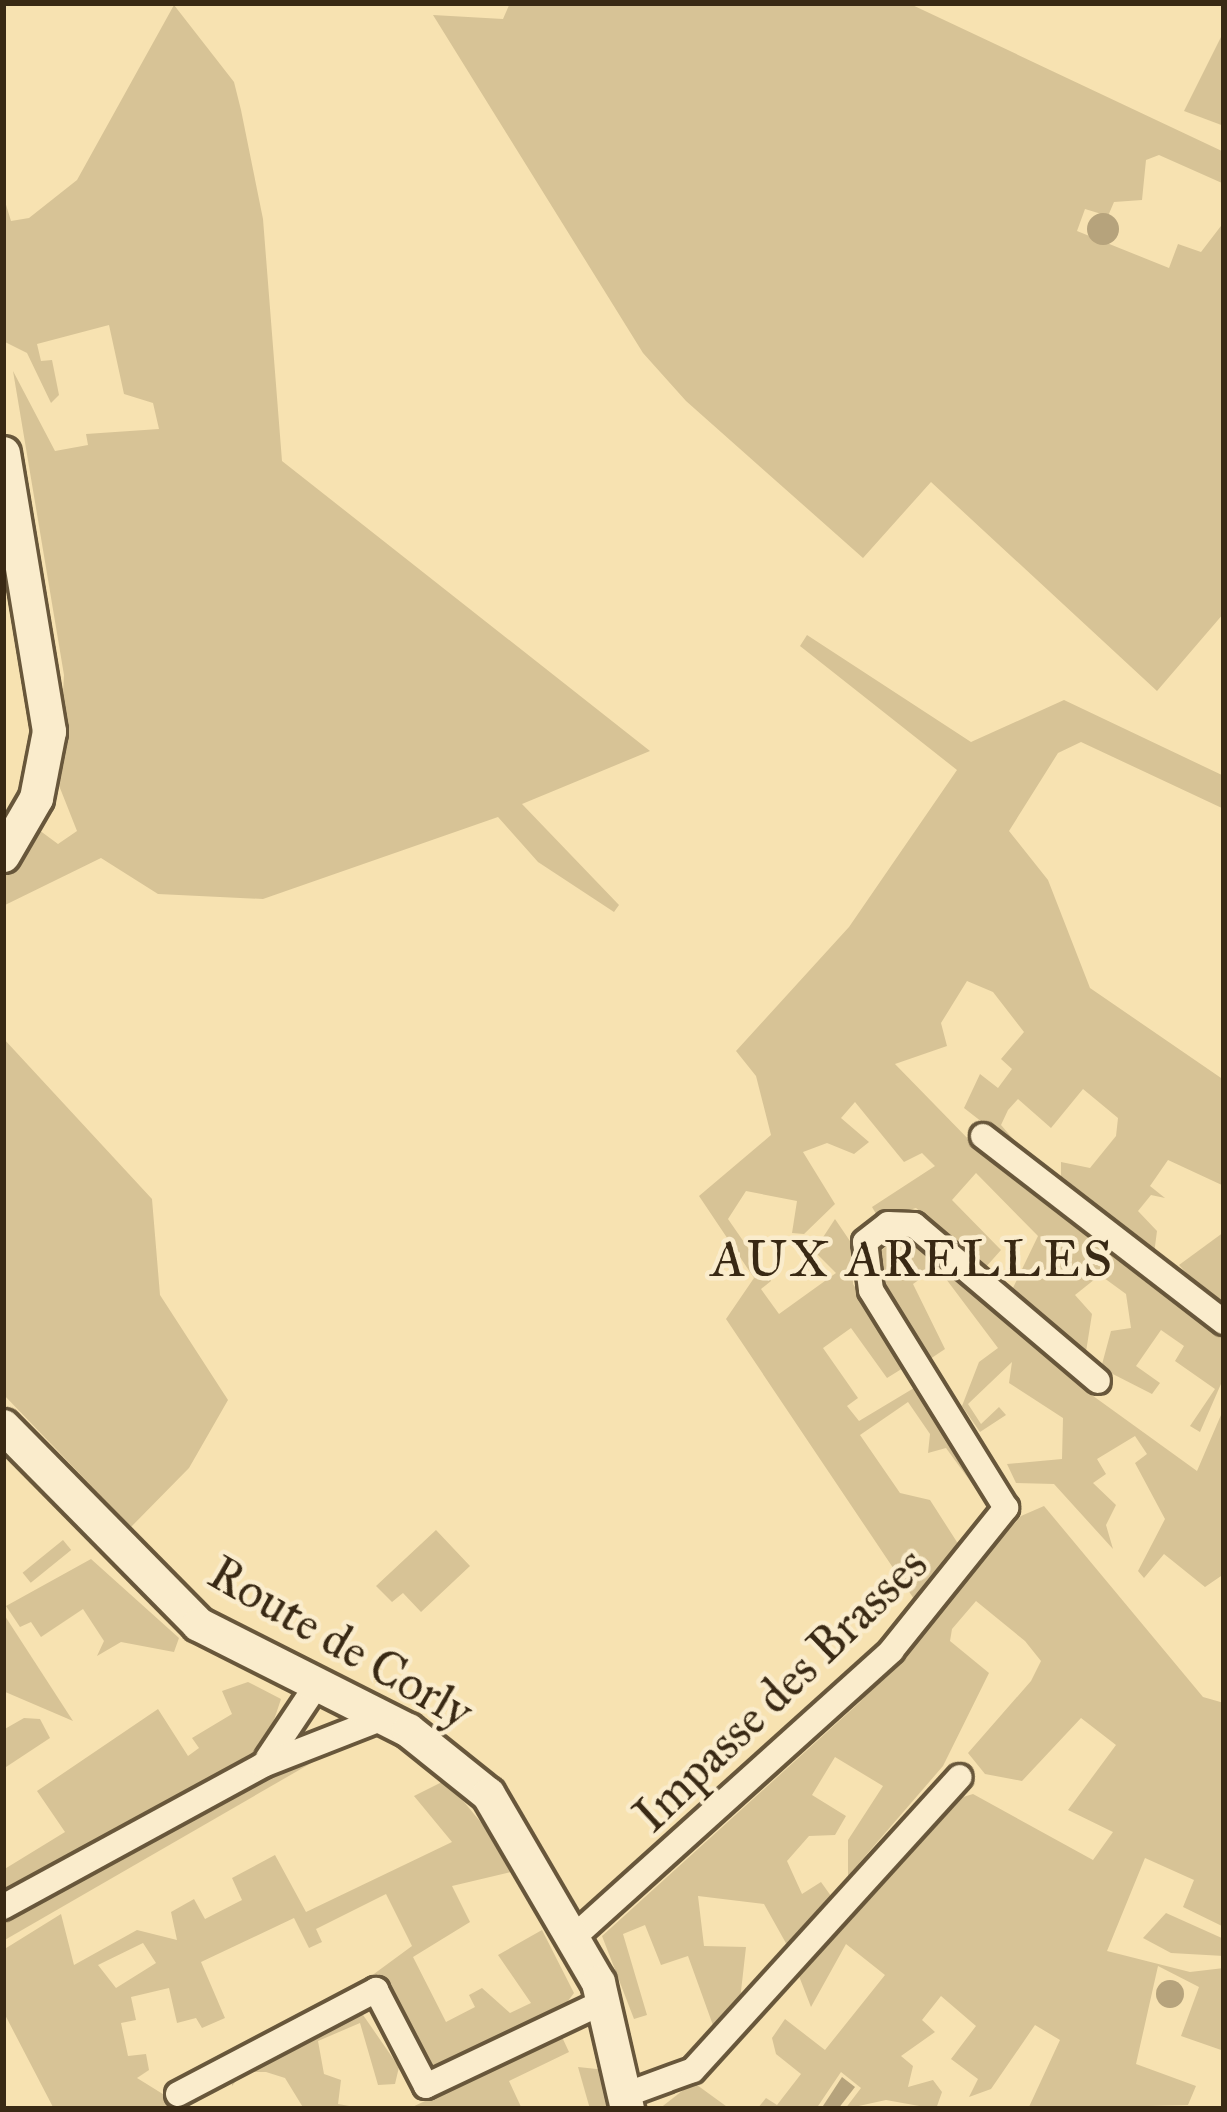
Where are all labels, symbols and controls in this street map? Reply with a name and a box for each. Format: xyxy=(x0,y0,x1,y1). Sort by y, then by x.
district label: AUX ARELLES xyxy=(711,1228,1115,1290)
street label: Impasse des Brasses xyxy=(622,1535,938,1843)
street label: Route de Corly xyxy=(199,1543,483,1741)

